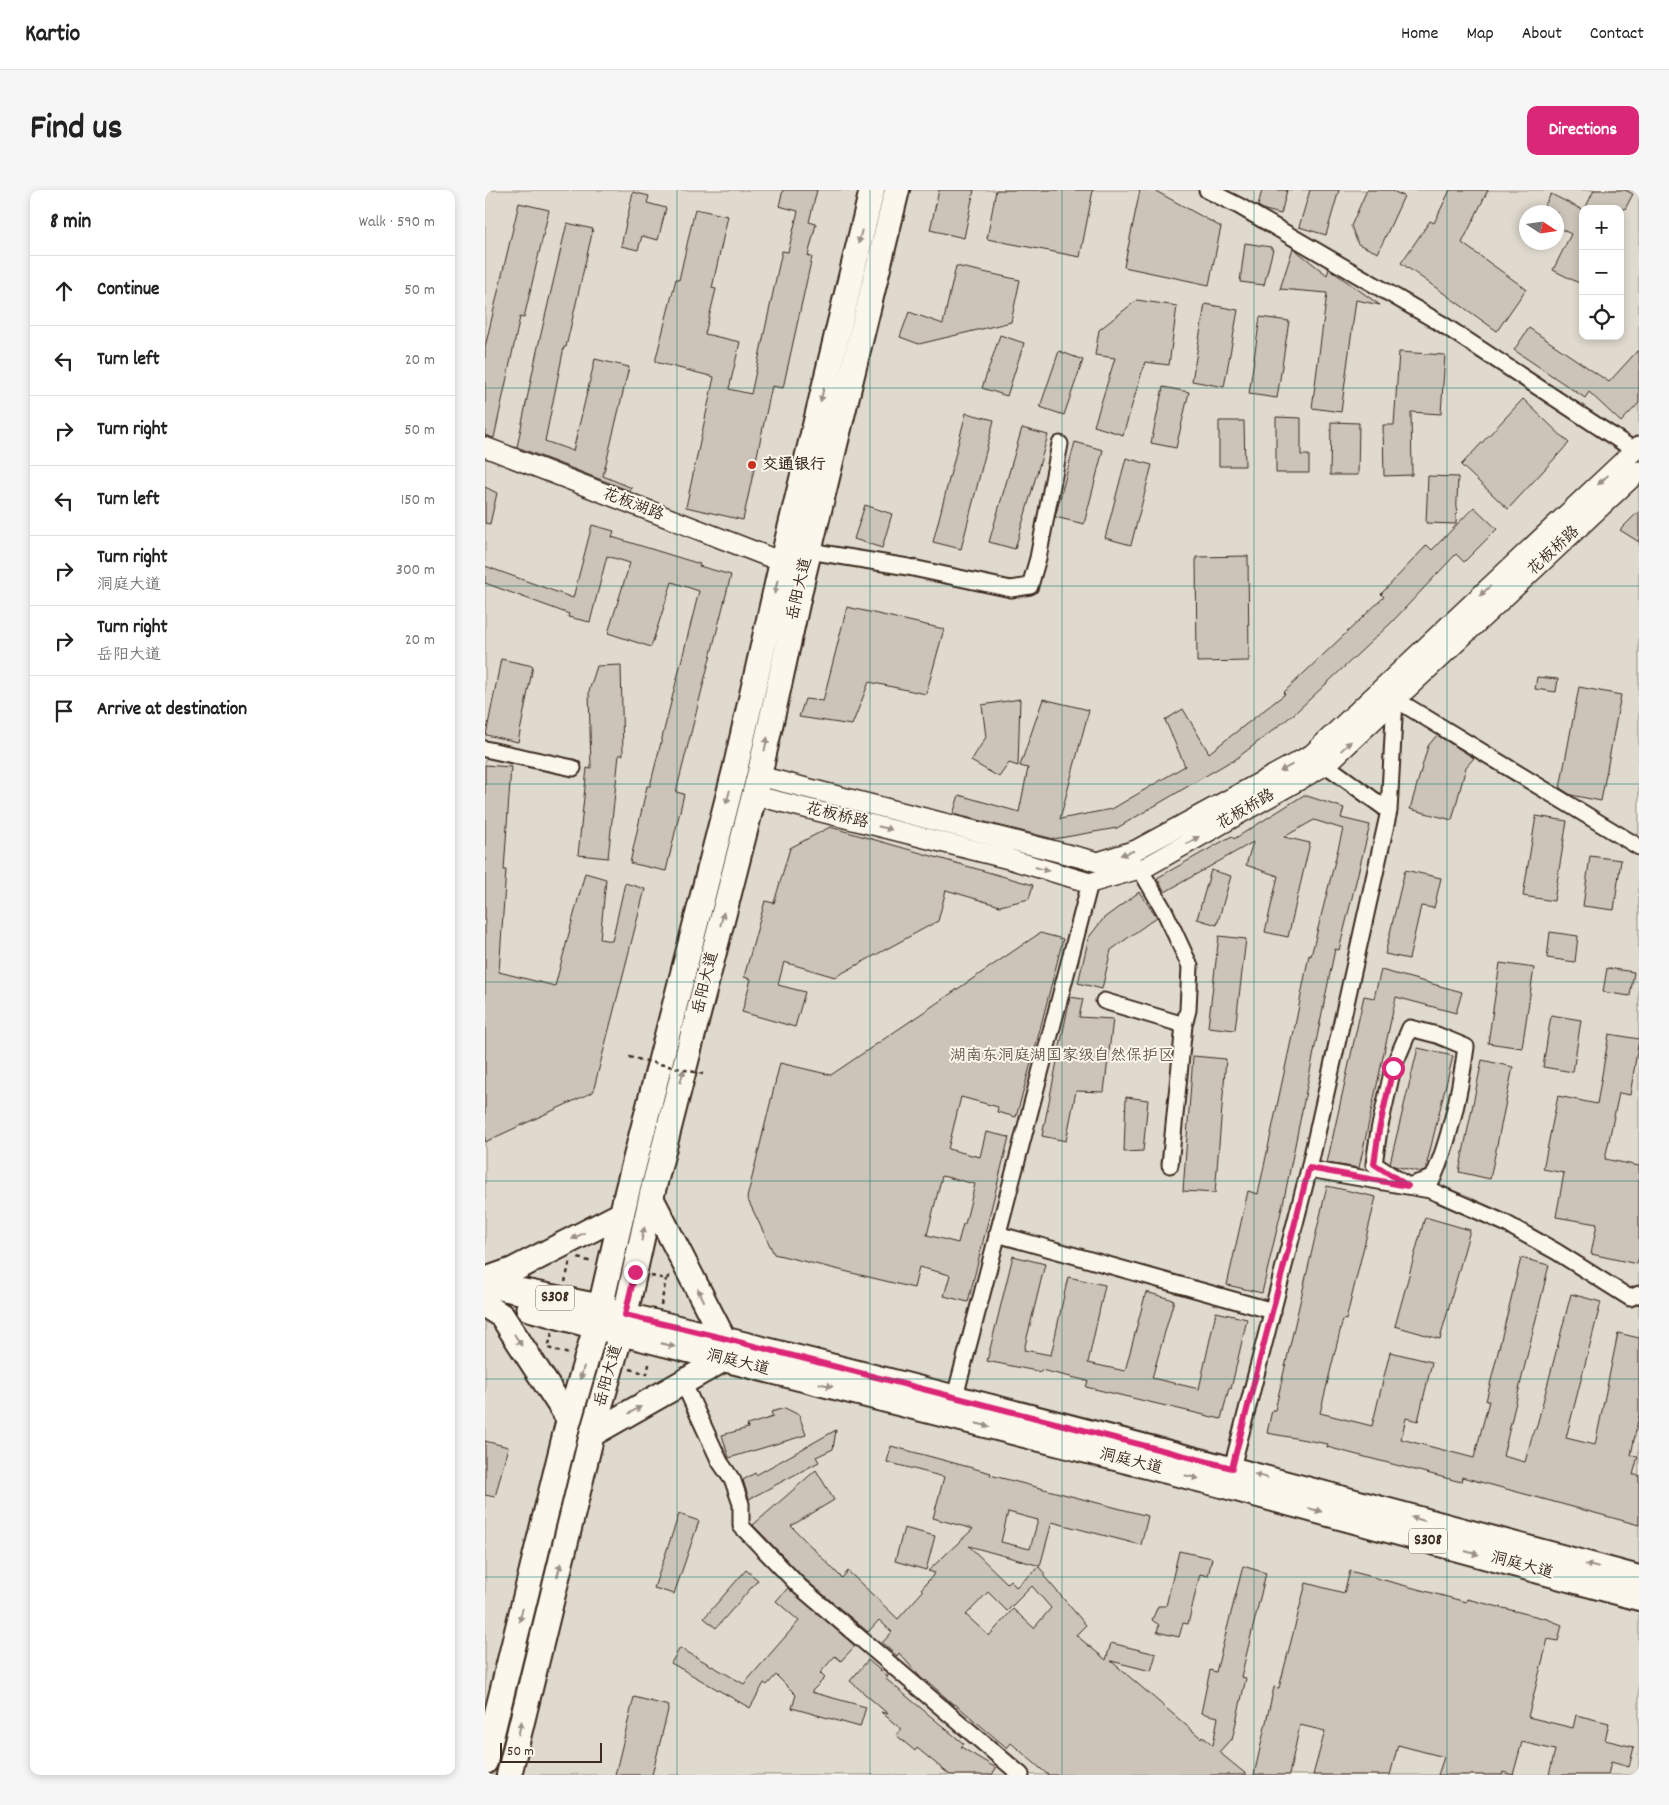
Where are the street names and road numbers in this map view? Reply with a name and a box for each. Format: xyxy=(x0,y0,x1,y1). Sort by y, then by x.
street label: 花板湖路 xyxy=(599,483,667,527)
street label: 花板桥路 xyxy=(1523,521,1585,581)
street label: 岳阳大道 xyxy=(782,555,818,623)
street label: 花板桥路 xyxy=(1213,784,1279,836)
street label: 花板桥路 xyxy=(803,797,871,835)
street label: 岳阳大道 xyxy=(687,949,725,1017)
road number: S308 xyxy=(536,1286,574,1310)
street label: 岳阳大道 xyxy=(589,1342,629,1410)
street label: 洞庭大道 xyxy=(704,1344,772,1382)
street label: 洞庭大道 xyxy=(1097,1443,1165,1481)
road number: S308 xyxy=(1409,1528,1447,1554)
street label: 洞庭大道 xyxy=(1488,1547,1556,1585)

